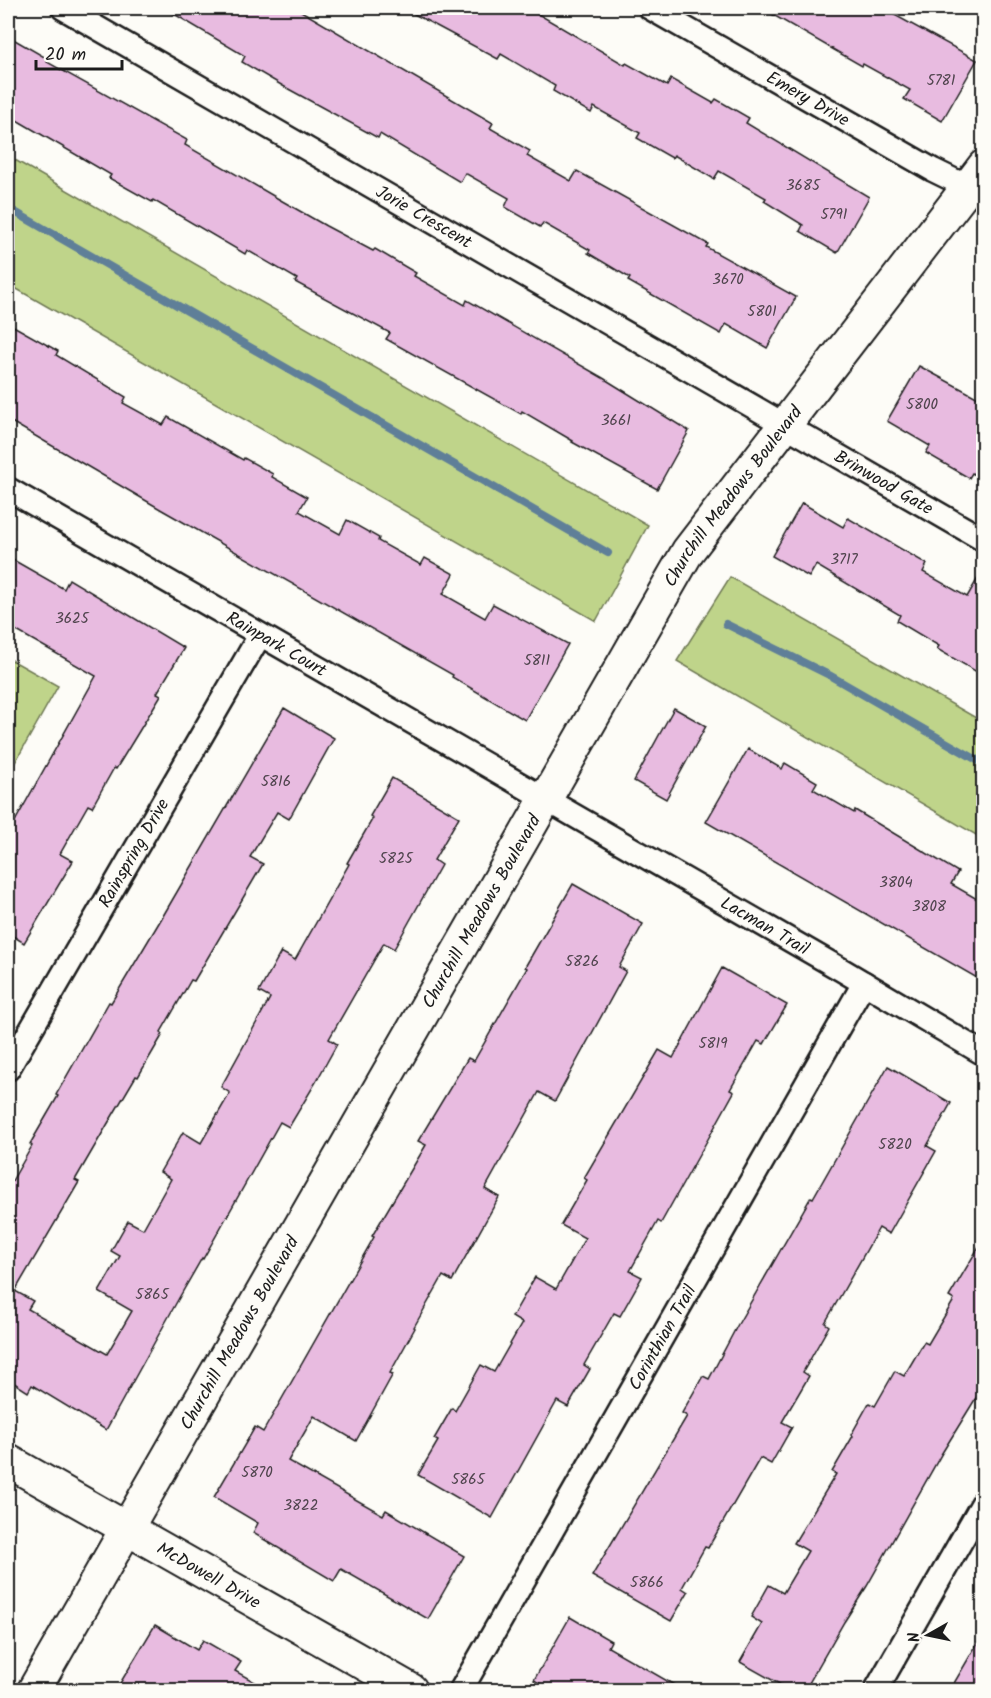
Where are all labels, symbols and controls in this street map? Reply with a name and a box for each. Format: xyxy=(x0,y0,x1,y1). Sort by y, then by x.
scale bar xyxy=(36,33,122,71)
text: 20 m xyxy=(45,41,86,70)
street label: Emery Drive xyxy=(760,64,854,135)
house number: 5781 xyxy=(927,69,956,93)
house number: 3685 xyxy=(786,174,821,198)
street label: Jorie Crescent xyxy=(370,178,478,258)
house number: 5791 xyxy=(820,203,848,227)
house number: 3670 xyxy=(712,268,744,292)
house number: 5801 xyxy=(747,300,777,324)
house number: 5800 xyxy=(906,393,939,417)
street label: Churchill Meadows Boulevard xyxy=(657,399,811,593)
house number: 3661 xyxy=(601,409,631,433)
street label: Brinwood Gate xyxy=(828,443,938,524)
house number: 3717 xyxy=(830,548,859,572)
street label: Rainpark Court xyxy=(220,605,332,686)
house number: 3625 xyxy=(55,607,90,631)
house number: 5811 xyxy=(524,649,551,673)
house number: 5816 xyxy=(261,770,291,794)
street label: Rainspring Drive xyxy=(92,793,178,914)
street label: Churchill Meadows Boulevard xyxy=(415,809,550,1015)
house number: 5825 xyxy=(379,847,414,871)
house number: 3804 xyxy=(879,871,913,895)
street label: Lacman Trail xyxy=(714,890,815,964)
house number: 3808 xyxy=(912,895,947,919)
house number: 5826 xyxy=(565,950,599,974)
house number: 5819 xyxy=(698,1032,728,1056)
house number: 5820 xyxy=(878,1133,912,1157)
street label: Churchill Meadows Boulevard xyxy=(173,1230,308,1436)
street label: Corinthian Trail xyxy=(622,1279,705,1396)
house number: 5865 xyxy=(135,1283,170,1307)
house number: 5870 xyxy=(241,1461,273,1485)
house number: 5865 xyxy=(451,1468,486,1492)
house number: 3822 xyxy=(283,1494,319,1518)
street label: McDowell Drive xyxy=(151,1535,266,1618)
house number: 5866 xyxy=(630,1571,664,1595)
north arrow xyxy=(898,1605,958,1665)
text: N xyxy=(902,1630,928,1644)

